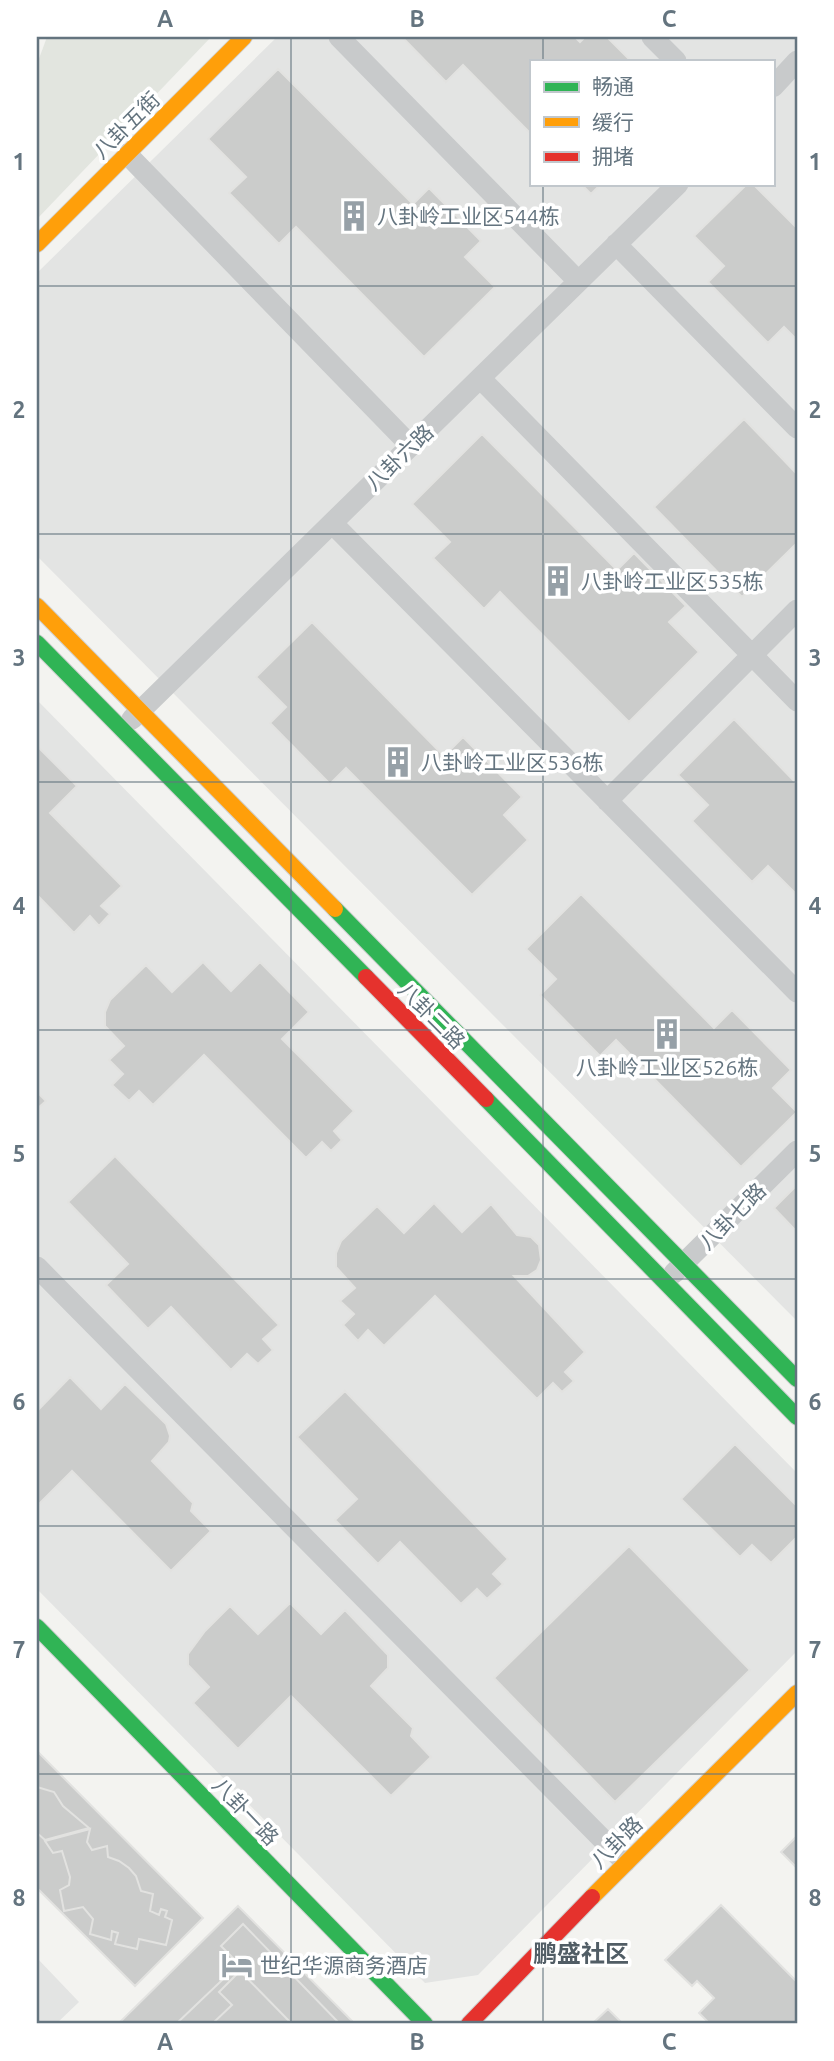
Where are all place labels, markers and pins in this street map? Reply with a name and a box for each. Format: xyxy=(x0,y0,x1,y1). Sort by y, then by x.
building icon: 八卦岭工业区544栋 xyxy=(337,199,371,233)
place label: 八卦岭工业区544栋 xyxy=(377,204,560,228)
building icon: 八卦岭工业区535栋 xyxy=(541,564,575,598)
place label: 八卦岭工业区535栋 xyxy=(581,569,764,593)
building icon: 八卦岭工业区536栋 xyxy=(381,745,415,779)
place label: 八卦岭工业区536栋 xyxy=(421,750,604,774)
building icon: 八卦岭工业区526栋 xyxy=(650,1017,684,1051)
place label: 八卦岭工业区526栋 xyxy=(576,1055,758,1079)
hotel icon: 世纪华源商务酒店 xyxy=(220,1948,254,1982)
place label: 世纪华源商务酒店 xyxy=(260,1953,428,1977)

